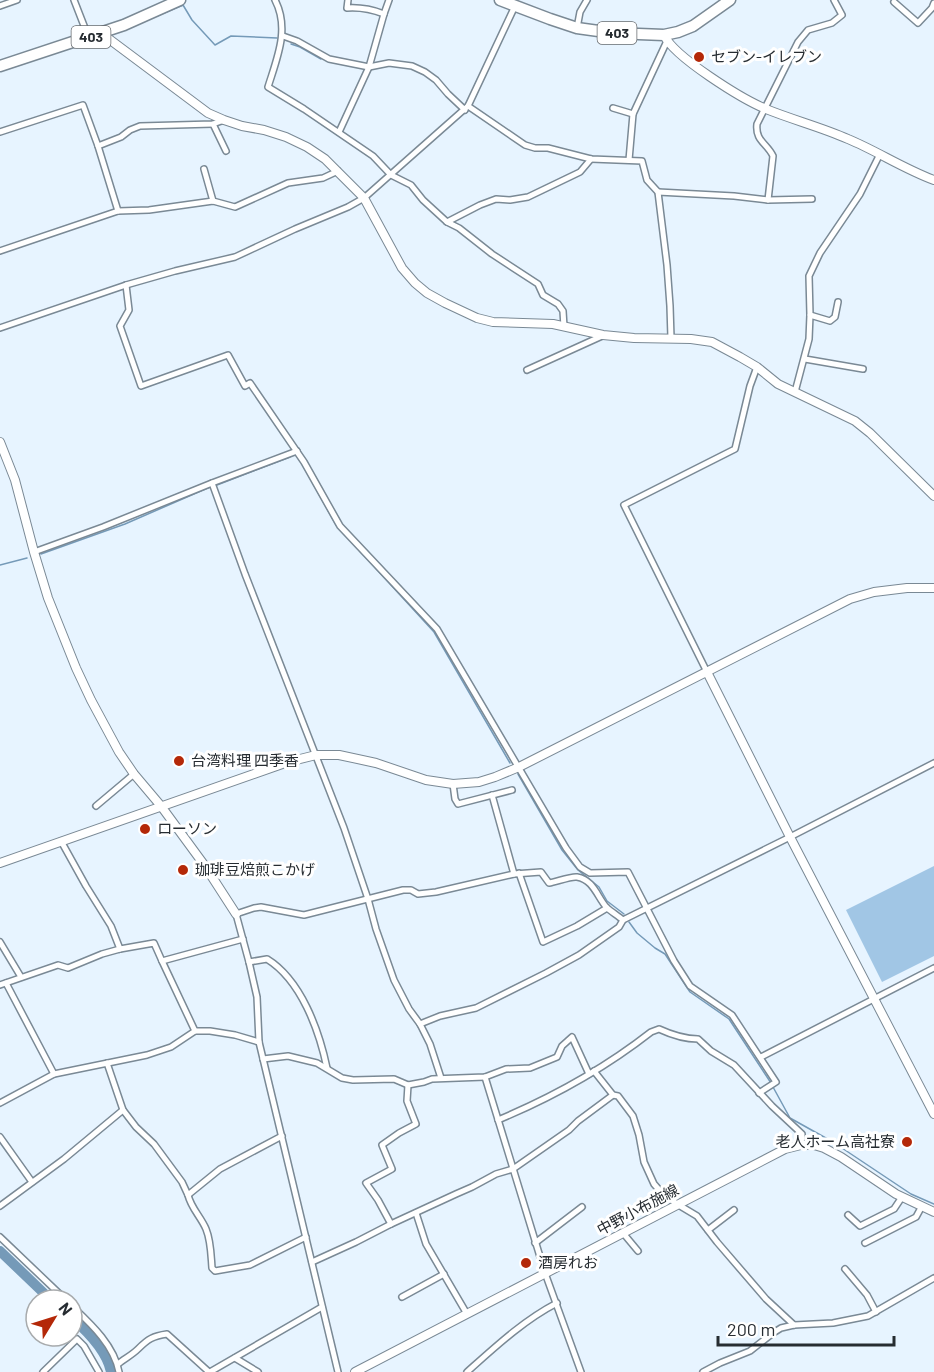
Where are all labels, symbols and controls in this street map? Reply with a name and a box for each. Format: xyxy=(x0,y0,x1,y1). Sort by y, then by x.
road number: 403 xyxy=(598,22,636,44)
road number: 403 xyxy=(72,26,110,48)
place label: セブン-イレブン xyxy=(711,47,822,65)
marker: セブン-イレブン xyxy=(692,50,706,64)
place label: 台湾料理 四季香 xyxy=(191,751,299,769)
marker: 台湾料理 四季香 xyxy=(172,754,186,768)
place label: ローソン xyxy=(157,819,217,837)
marker: ローソン xyxy=(138,822,152,836)
place label: 珈琲豆焙煎こかげ xyxy=(195,860,315,878)
marker: 珈琲豆焙煎こかげ xyxy=(176,863,190,877)
place label: 老人ホーム高社寮 xyxy=(775,1132,895,1150)
marker: 老人ホーム高社寮 xyxy=(900,1135,914,1149)
street label: 中野小布施線 xyxy=(594,1180,681,1238)
place label: 酒房れお xyxy=(538,1253,598,1271)
marker: 酒房れお xyxy=(519,1256,533,1270)
north arrow xyxy=(24,1288,84,1348)
text: N xyxy=(55,1298,77,1318)
scale bar xyxy=(718,1309,894,1347)
text: 200 m xyxy=(727,1318,775,1340)

